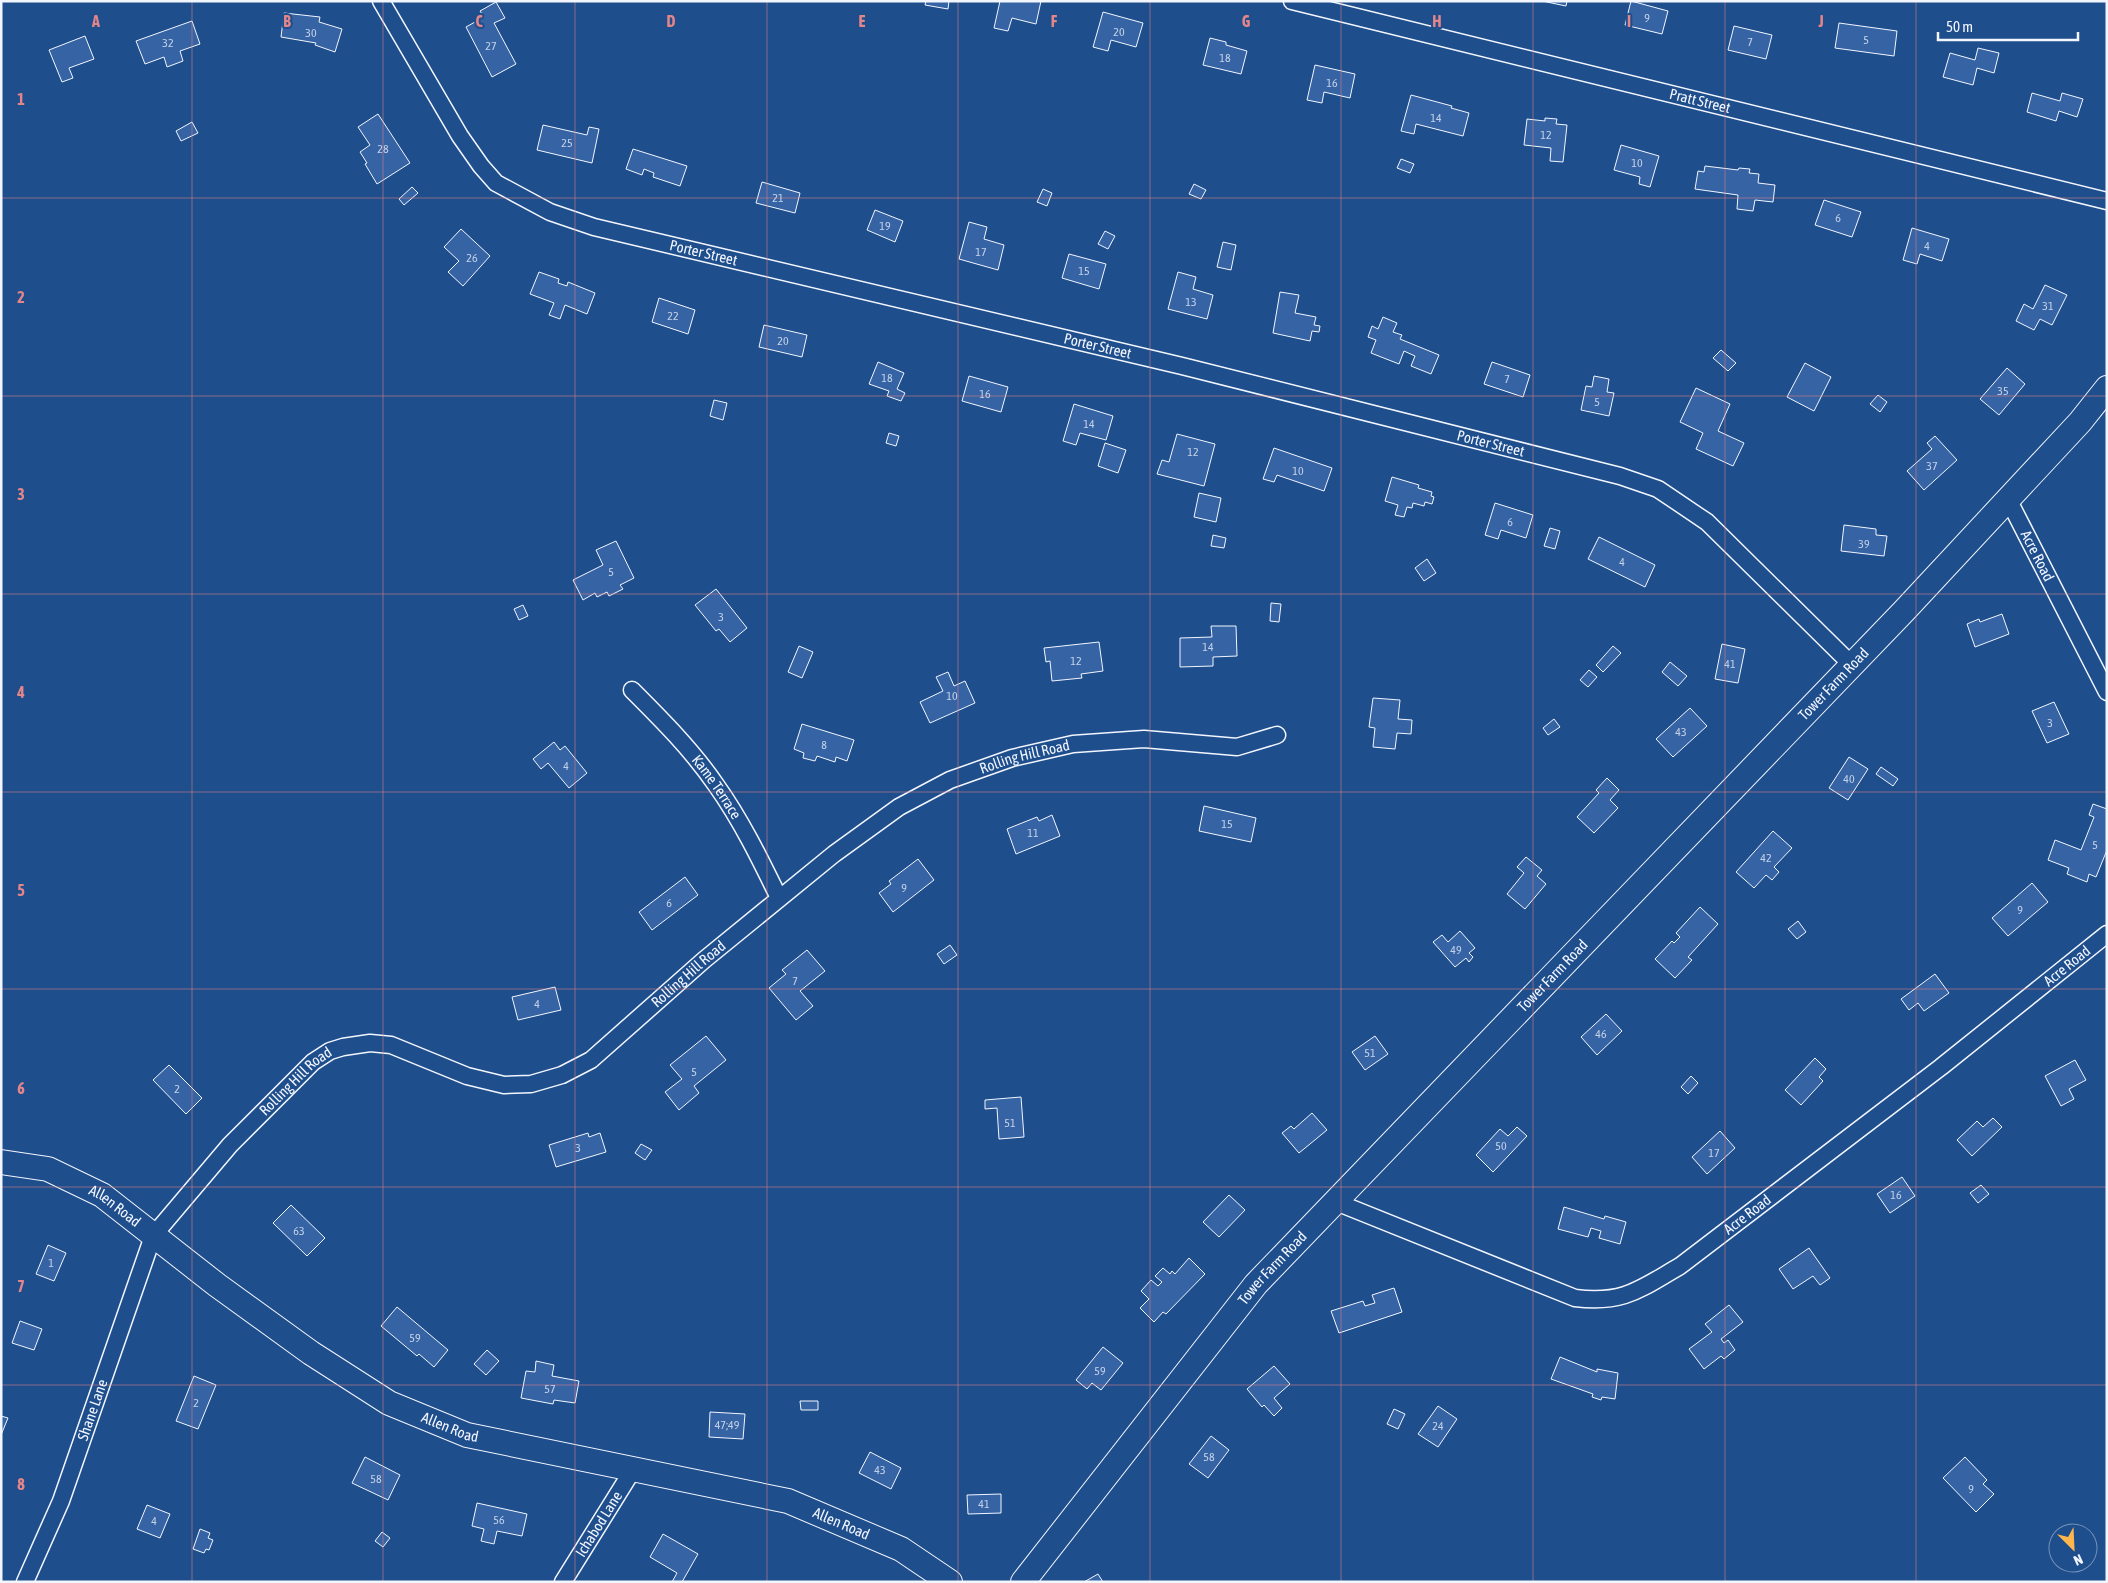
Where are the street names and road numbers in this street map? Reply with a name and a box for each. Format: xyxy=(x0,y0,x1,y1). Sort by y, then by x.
street label: Pratt Street xyxy=(1668,85,1732,116)
street label: Porter Street xyxy=(668,236,739,269)
street label: Porter Street xyxy=(1062,329,1133,362)
street label: Porter Street xyxy=(1455,426,1526,460)
street label: Acre Road xyxy=(2018,527,2058,584)
street label: Tower Farm Road xyxy=(1795,644,1872,723)
street label: Rolling Hill Road xyxy=(977,736,1071,777)
street label: Kame Terrace xyxy=(689,751,745,822)
street label: Tower Farm Road xyxy=(1514,936,1591,1015)
street label: Rolling Hill Road xyxy=(648,937,729,1011)
street label: Acre Road xyxy=(2040,942,2093,989)
street label: Rolling Hill Road xyxy=(256,1043,335,1119)
street label: Allen Road xyxy=(86,1181,144,1230)
street label: Acre Road xyxy=(1720,1191,1774,1238)
street label: Tower Farm Road xyxy=(1234,1228,1310,1308)
street label: Shane Lane xyxy=(74,1377,111,1443)
street label: Allen Road xyxy=(419,1408,480,1445)
street label: Ichabod Lane xyxy=(572,1488,625,1560)
street label: Allen Road xyxy=(810,1504,872,1543)

